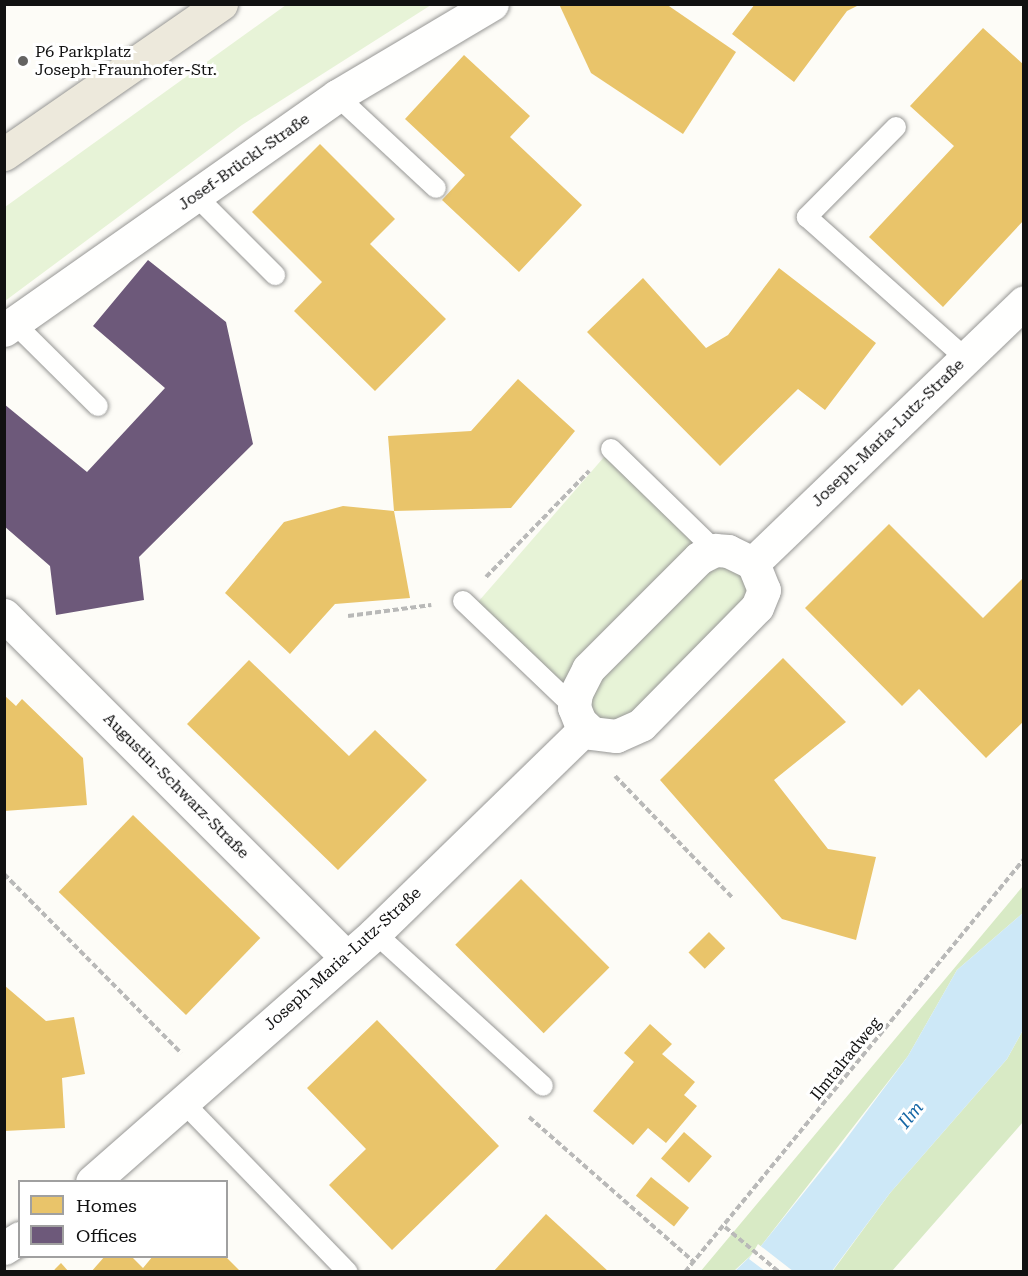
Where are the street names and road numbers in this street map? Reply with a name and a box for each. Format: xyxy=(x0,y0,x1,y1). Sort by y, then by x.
street label: Josef-Brückl-Straße xyxy=(175,109,313,215)
street label: Joseph-Maria-Lutz-Straße xyxy=(808,355,968,511)
street label: Augustin-Schwarz-Straße xyxy=(99,709,253,863)
street label: Joseph-Maria-Lutz-Straße xyxy=(261,884,425,1034)
street label: Ilmtalradweg xyxy=(807,1014,885,1104)

